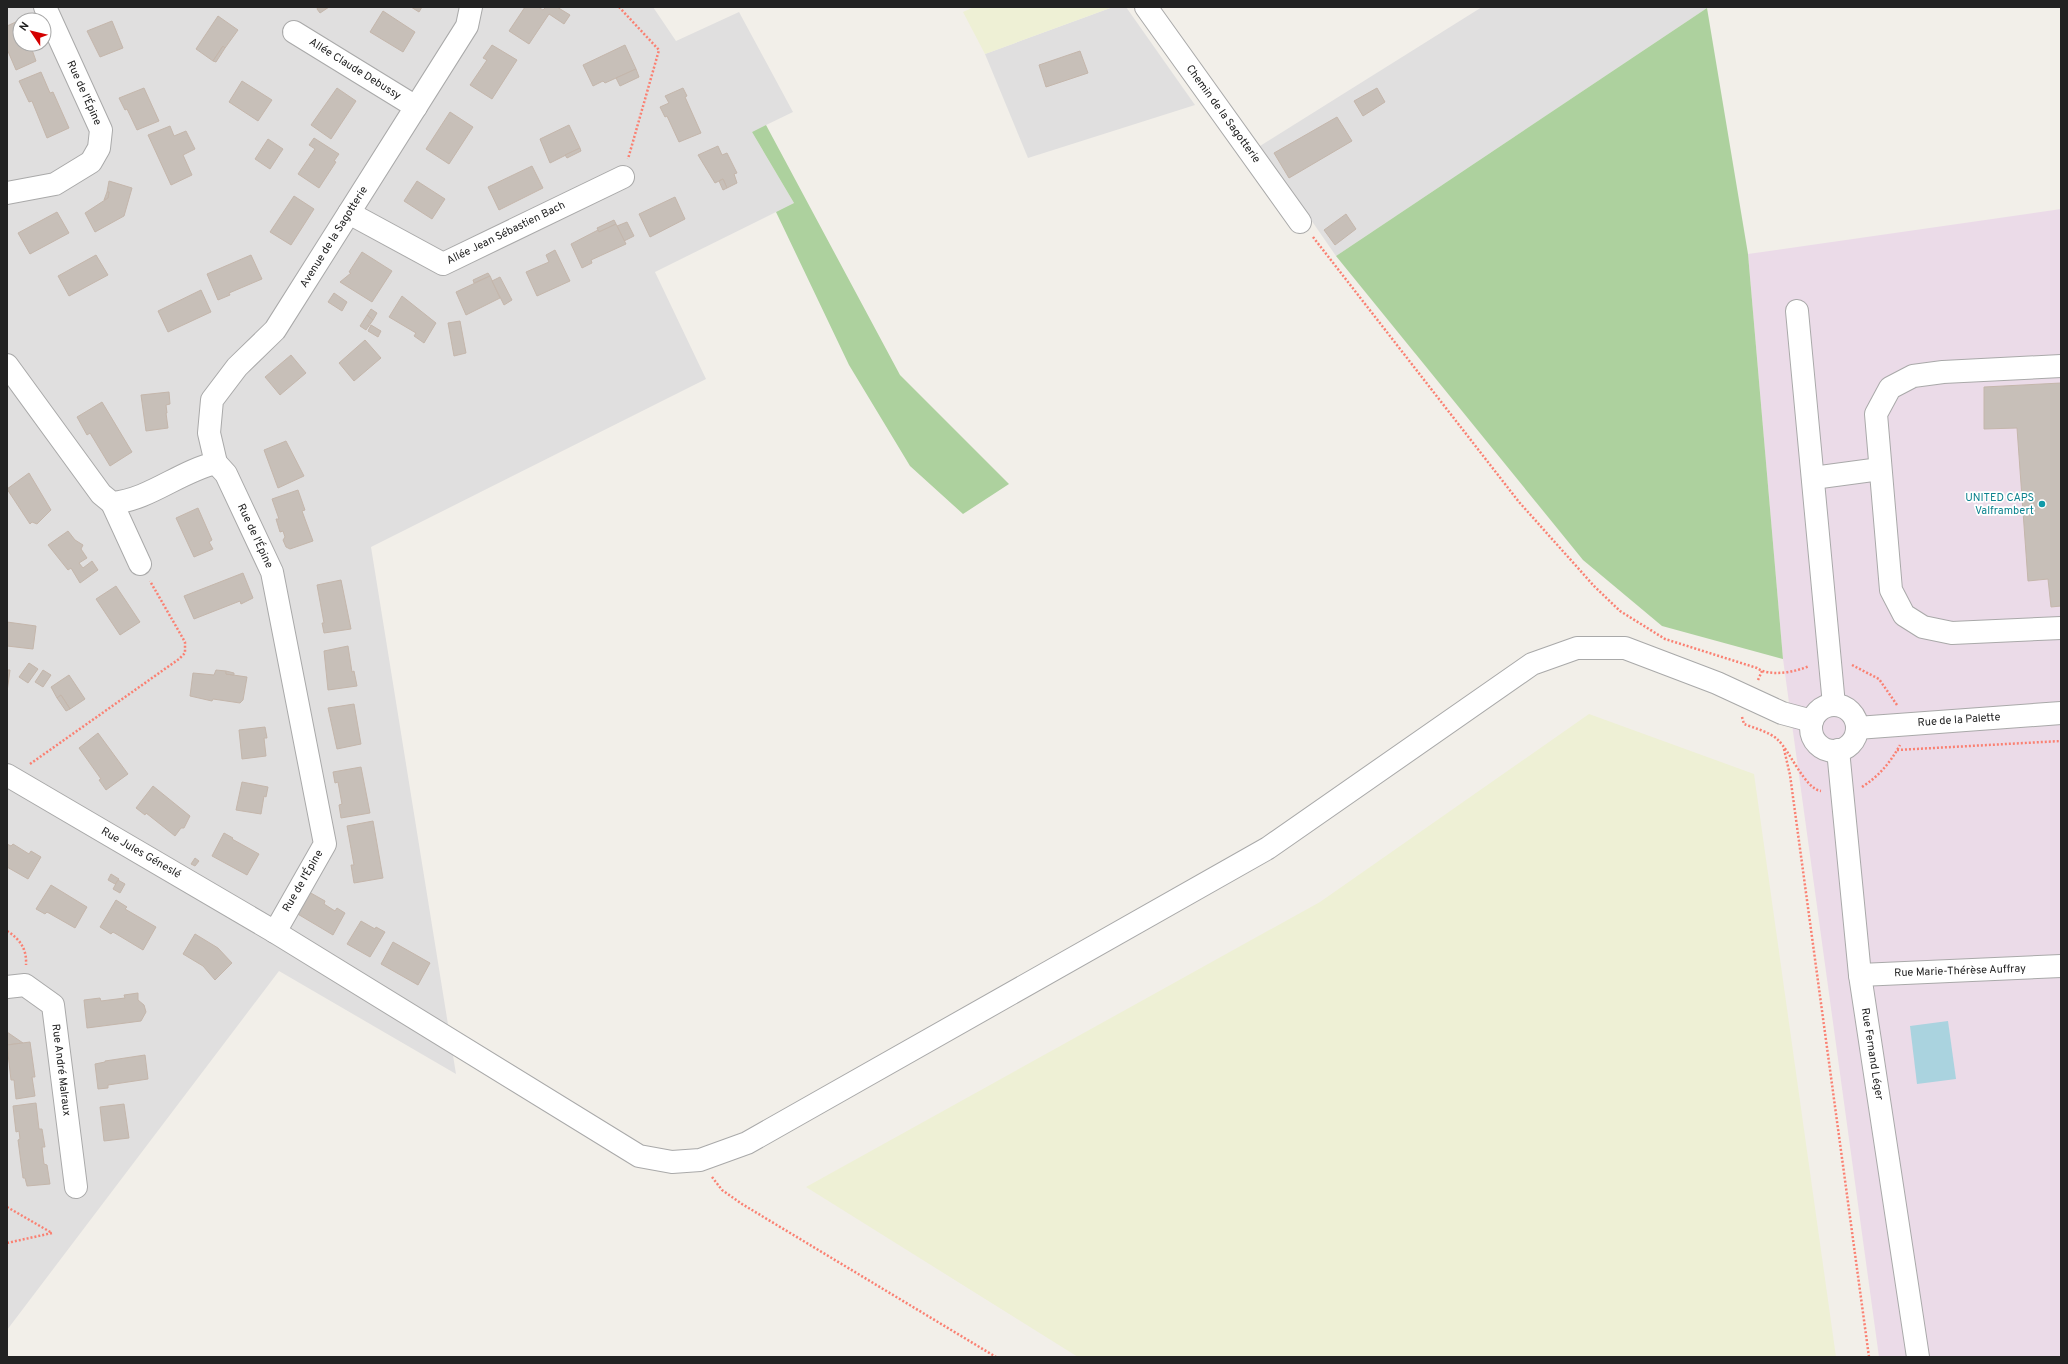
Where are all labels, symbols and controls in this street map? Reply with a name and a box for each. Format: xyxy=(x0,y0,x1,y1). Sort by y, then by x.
north arrow xyxy=(12,12,52,52)
text: N xyxy=(17,20,33,34)
street label: Allée Claude Debussy xyxy=(306,35,404,103)
street label: Rue de l'Épine xyxy=(63,58,105,128)
street label: Chemin de la Sagotterie xyxy=(1183,62,1263,166)
street label: Avenue de la Sagotterie xyxy=(297,184,371,290)
street label: Allée Jean Sébastien Bach xyxy=(444,198,568,268)
place label: UNITED CAPS Valframbert xyxy=(1965,491,2034,518)
marker: UNITED CAPS Valframbert xyxy=(2037,499,2047,509)
street label: Rue de l'Épine xyxy=(234,501,277,571)
street label: Rue de la Palette xyxy=(1917,710,2001,730)
street label: Rue Jules Géneslé xyxy=(99,824,184,882)
street label: Rue de l'Épine xyxy=(279,847,326,915)
street label: Rue Marie-Thérèse Auffray xyxy=(1894,962,2026,980)
street label: Rue Fernand Léger xyxy=(1858,1007,1886,1102)
street label: Rue André Malraux xyxy=(48,1023,74,1117)

